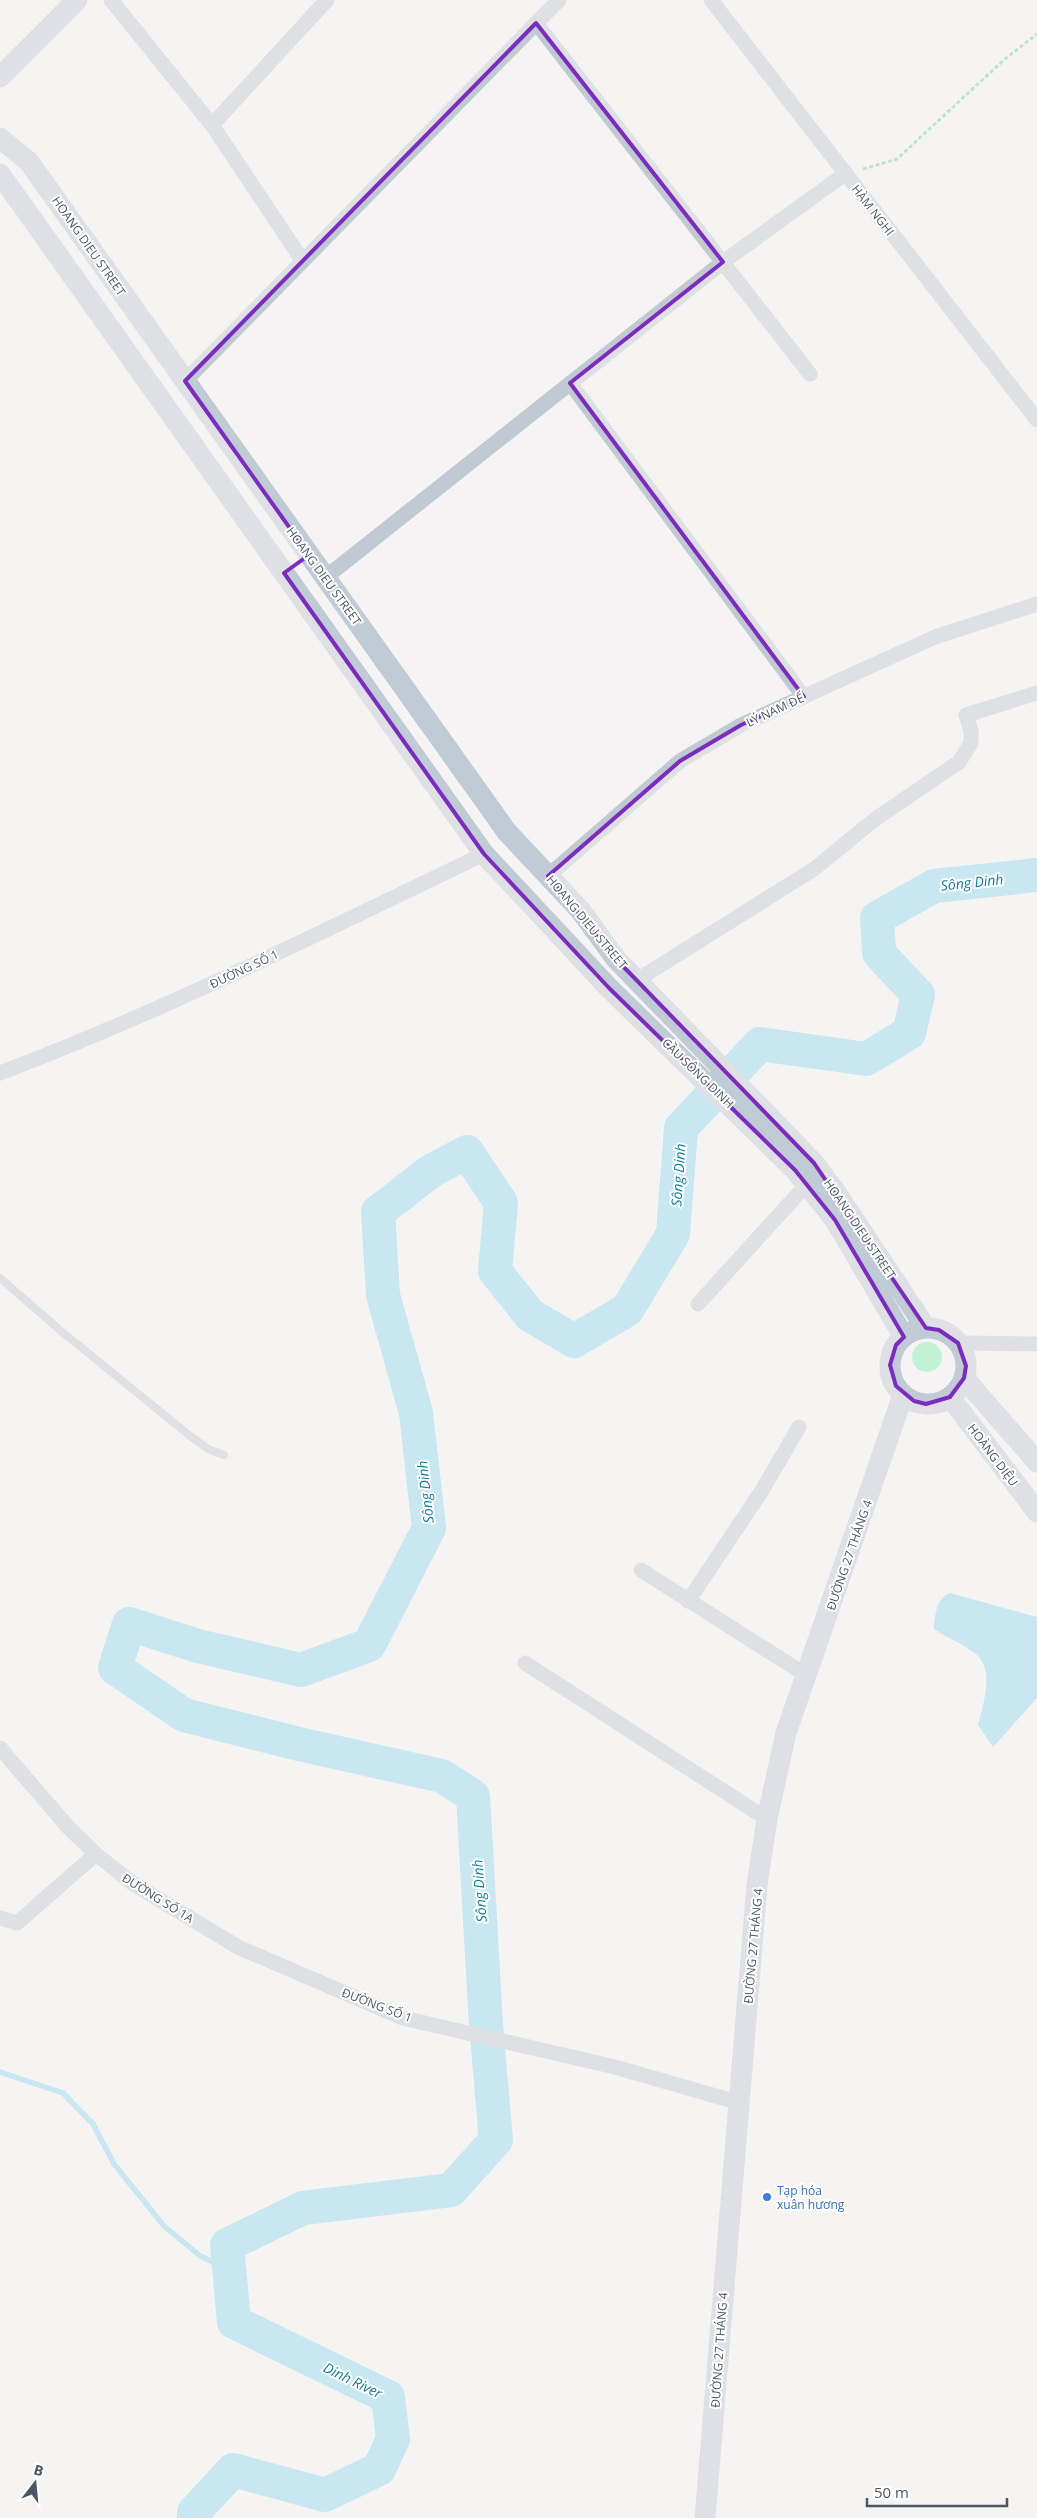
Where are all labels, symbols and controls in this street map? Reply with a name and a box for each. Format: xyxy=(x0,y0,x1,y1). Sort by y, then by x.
street label: HÀM NGHI xyxy=(848,181,898,239)
street label: HOANG DIEU STREET xyxy=(48,193,130,299)
street label: HOANG DIEU STREET xyxy=(283,523,366,629)
street label: LÝ NAM ĐẾ xyxy=(743,689,807,731)
water label: Sông Dinh xyxy=(940,869,1004,895)
street label: HOANG DIEU STREET xyxy=(543,871,632,973)
street label: ĐƯỜNG SỐ 1 xyxy=(207,946,281,992)
street label: CẦU SÔNG DINH xyxy=(658,1034,738,1112)
water label: Sông Dinh xyxy=(666,1143,690,1207)
street label: HOANG DIEU STREET xyxy=(820,1175,900,1283)
street label: HOÀNG DIỆU xyxy=(964,1420,1022,1490)
water label: Sông Dinh xyxy=(412,1460,438,1524)
street label: ĐƯỜNG 27 THÁNG 4 xyxy=(822,1497,876,1613)
water label: Sông Dinh xyxy=(467,1859,491,1923)
street label: ĐƯỜNG SỐ 1A xyxy=(119,1869,197,1927)
street label: ĐƯỜNG 27 THÁNG 4 xyxy=(739,1887,767,2004)
street label: ĐƯỜNG SỐ 1 xyxy=(339,1984,415,2026)
place label: Tạp hóa xuân hương xyxy=(777,2182,845,2213)
marker: Tạp hóa xuân hương xyxy=(761,2191,773,2203)
street label: ĐƯỜNG 27 THÁNG 4 xyxy=(706,2291,732,2408)
water label: Dinh River xyxy=(320,2358,386,2403)
north arrow xyxy=(10,2458,60,2508)
text: B xyxy=(32,2460,46,2480)
scale bar xyxy=(867,2476,1007,2508)
text: 50 m xyxy=(874,2482,909,2502)

